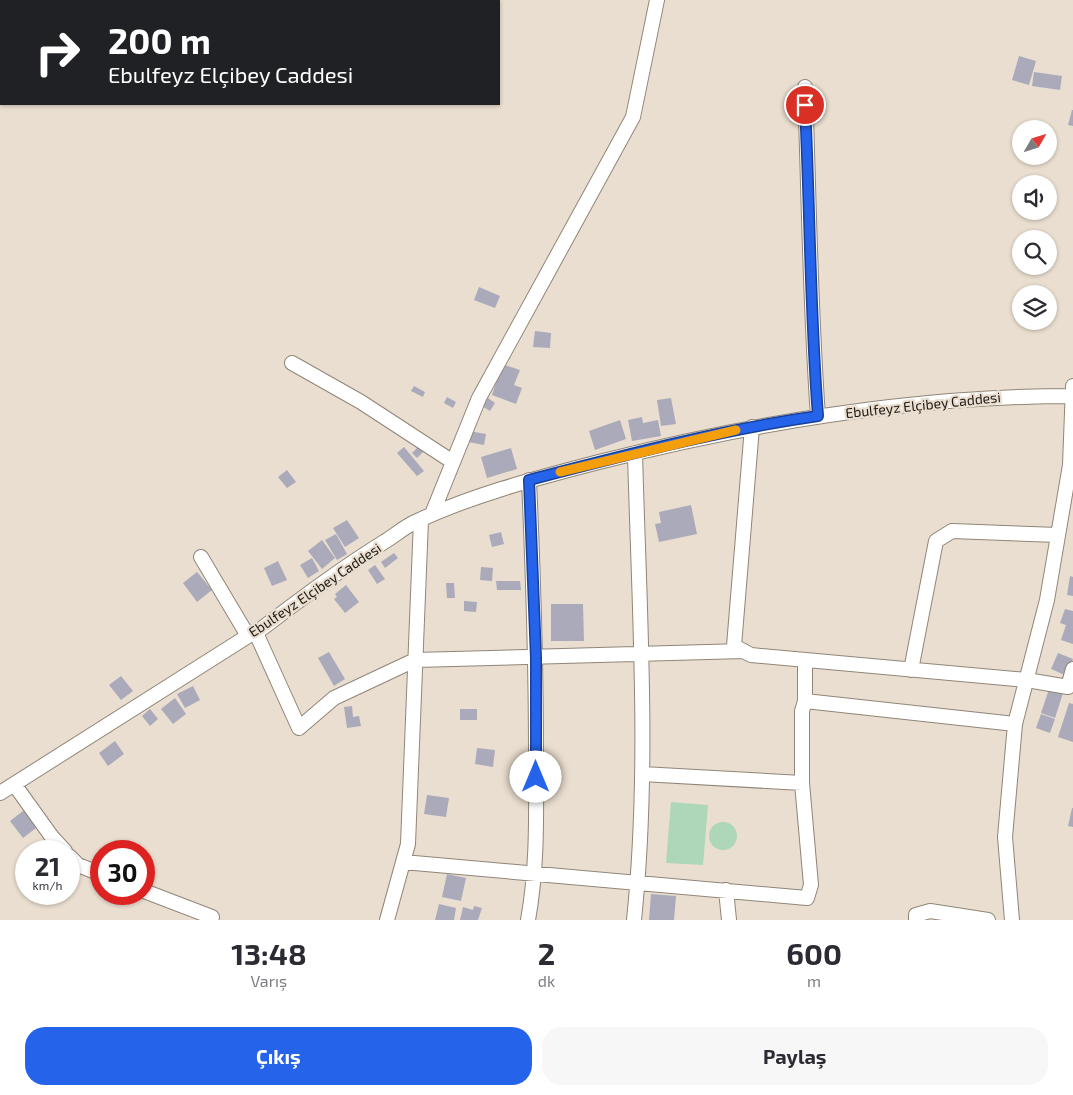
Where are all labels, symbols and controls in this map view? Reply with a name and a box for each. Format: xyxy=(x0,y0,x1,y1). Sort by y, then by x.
text: 200 m xyxy=(108,19,211,61)
icon: right xyxy=(25,20,90,85)
text: Ebulfeyz Elçibey Caddesi xyxy=(108,61,353,87)
pin xyxy=(784,84,826,126)
icon: arrive xyxy=(791,91,819,119)
north arrow xyxy=(1012,120,1058,165)
map controls xyxy=(1012,120,1057,330)
button: sound xyxy=(1012,175,1057,220)
button: search xyxy=(1012,230,1057,275)
button: layers xyxy=(1012,285,1057,330)
street label: Ebulfeyz Elçibey Caddesi xyxy=(844,388,1002,422)
street label: Ebulfeyz Elçibey Caddesi xyxy=(245,539,385,641)
position arrow xyxy=(509,750,561,802)
speed limit sign: 30 xyxy=(90,840,155,905)
text: 21 xyxy=(35,851,60,881)
text: km/h xyxy=(33,878,62,892)
text: 13:48 xyxy=(231,935,307,971)
text: 2 xyxy=(538,935,555,971)
text: 600 xyxy=(786,935,842,971)
text: Varış xyxy=(251,971,287,990)
text: dk xyxy=(538,971,555,990)
text: m xyxy=(807,971,821,990)
button: Çıkış xyxy=(25,1027,532,1085)
button: Paylaş xyxy=(542,1027,1048,1085)

